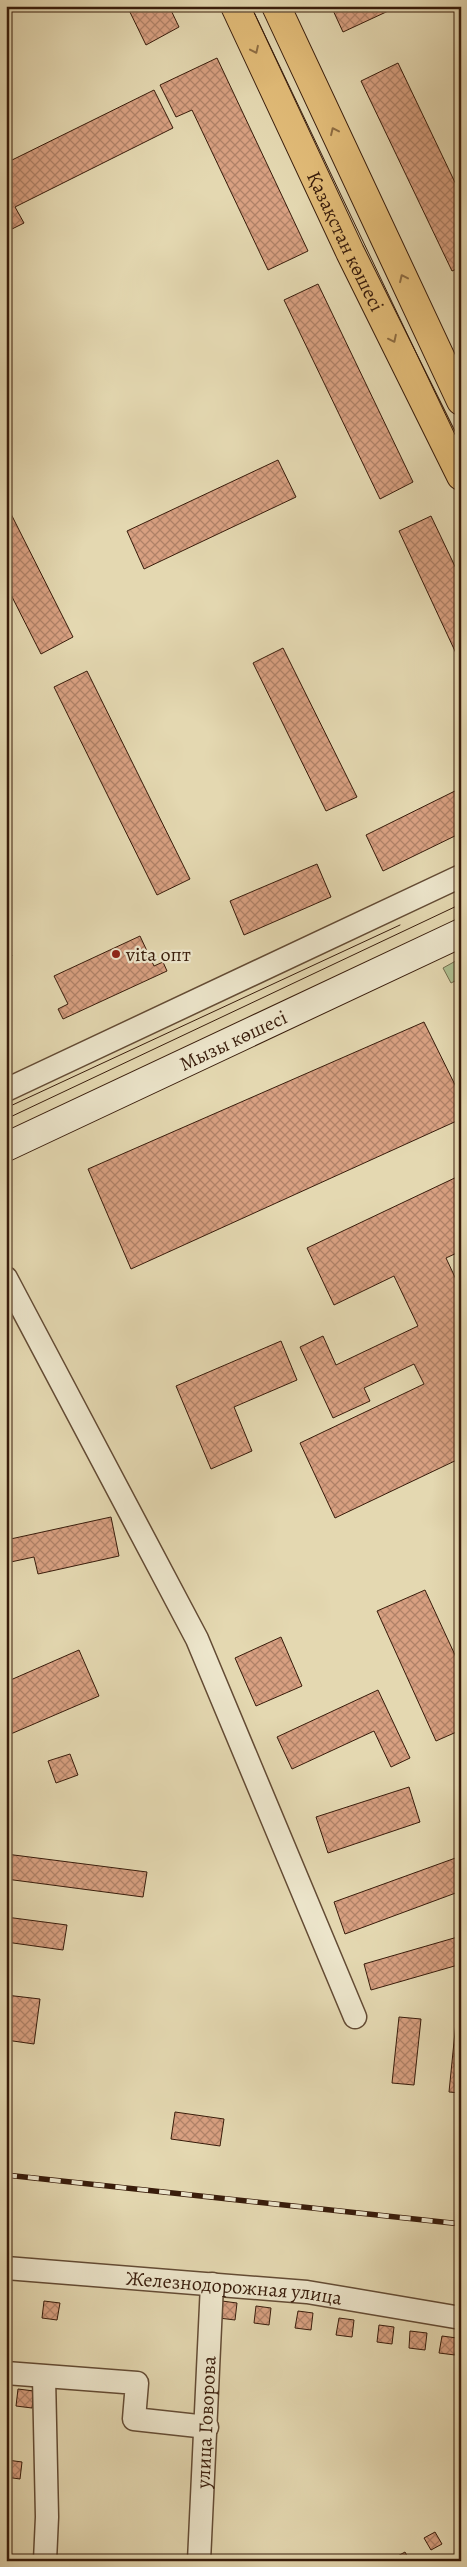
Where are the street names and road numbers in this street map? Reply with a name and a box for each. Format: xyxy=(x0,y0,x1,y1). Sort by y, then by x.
street label: Қазақстан көшесі xyxy=(300,167,390,316)
street label: Мызы көшесі xyxy=(175,1004,292,1078)
street label: Железнодорожная улица xyxy=(125,2265,345,2312)
street label: улица Говорова xyxy=(189,2355,223,2490)

